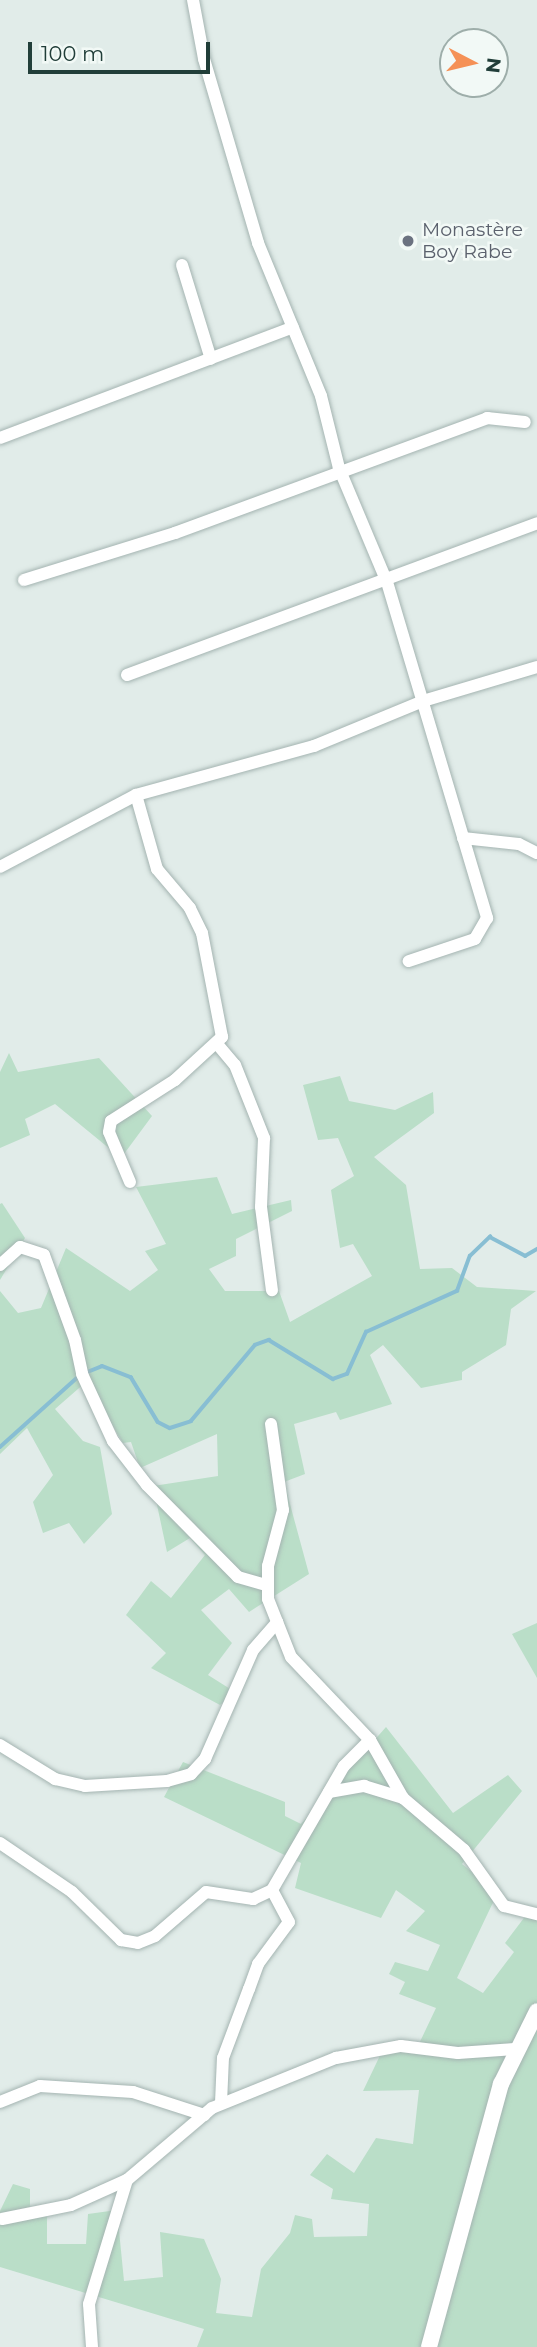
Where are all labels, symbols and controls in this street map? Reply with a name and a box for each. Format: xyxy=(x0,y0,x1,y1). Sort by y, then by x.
scale bar xyxy=(32,28,214,72)
north arrow xyxy=(439,28,509,98)
text: 100 m xyxy=(41,41,104,66)
text: N xyxy=(481,56,506,74)
place label: Monastère Boy Rabe xyxy=(422,219,523,263)
marker: Monastère Boy Rabe xyxy=(400,233,416,249)

